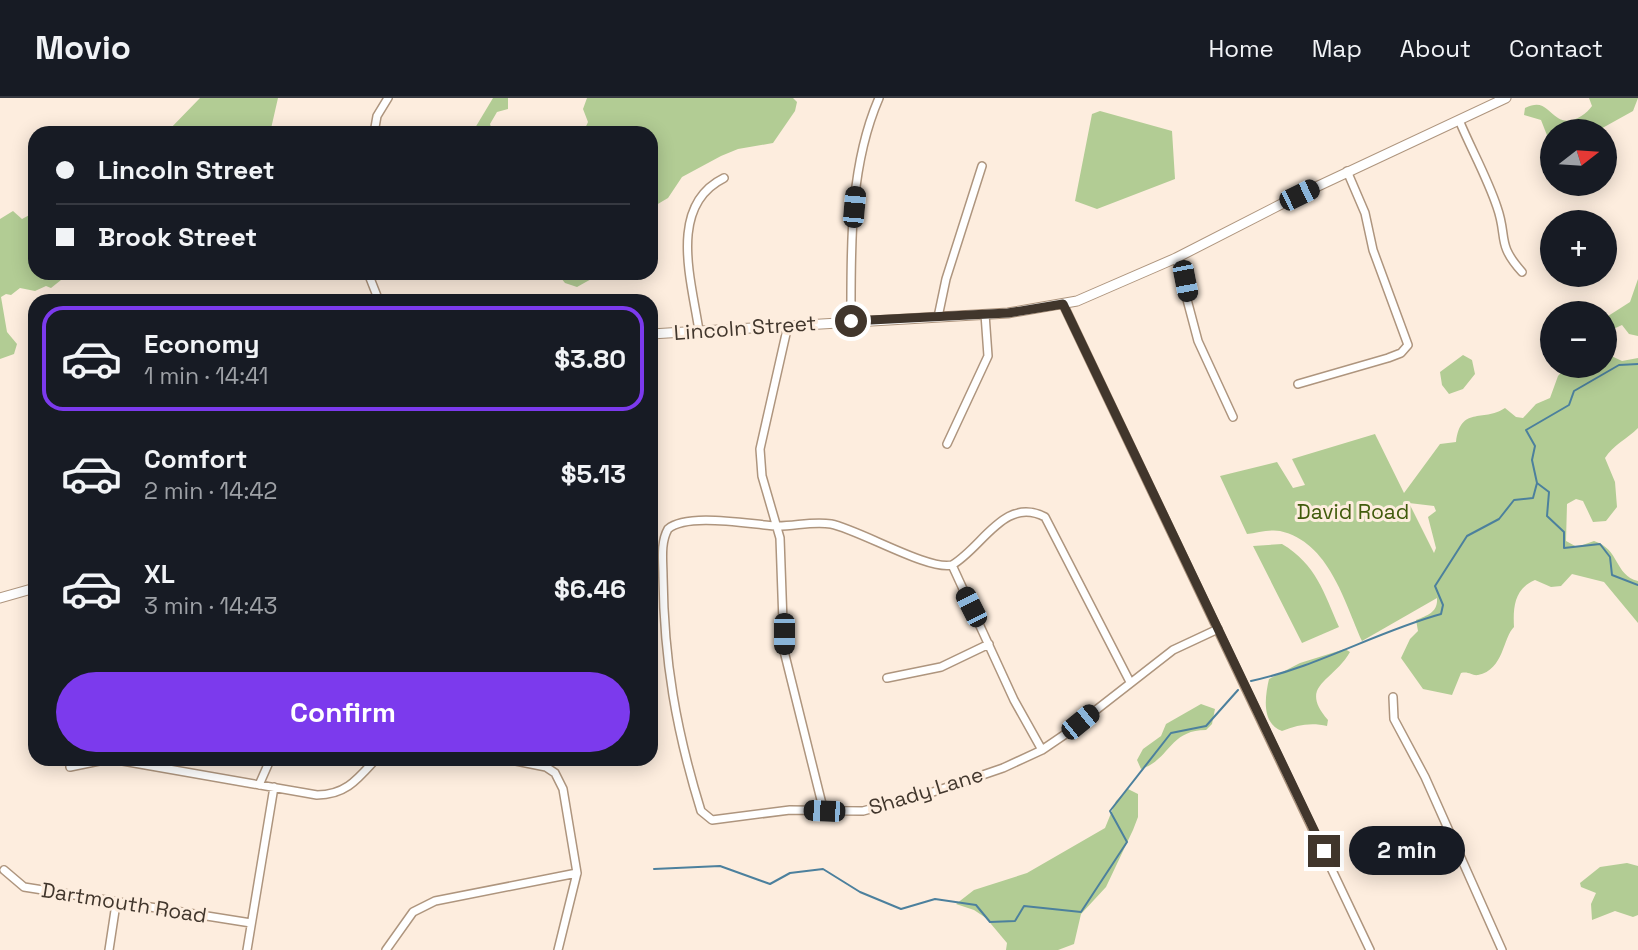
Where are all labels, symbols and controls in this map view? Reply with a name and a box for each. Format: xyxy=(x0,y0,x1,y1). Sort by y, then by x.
text: Movio xyxy=(35,27,131,69)
text: Home xyxy=(1208,33,1274,64)
text: Map xyxy=(1312,33,1362,64)
text: About xyxy=(1400,33,1471,64)
text: Contact xyxy=(1509,33,1603,64)
north arrow xyxy=(1540,119,1617,196)
map controls xyxy=(1540,119,1617,378)
text: Lincoln Street xyxy=(98,153,275,187)
car xyxy=(1276,176,1323,214)
car xyxy=(842,185,867,229)
button: + xyxy=(1540,210,1617,287)
text: Brook Street xyxy=(98,220,257,254)
car xyxy=(1171,258,1200,304)
button: − xyxy=(1540,301,1617,378)
route start xyxy=(835,305,867,337)
street label: Lincoln Street xyxy=(673,309,817,346)
icon: car xyxy=(60,327,123,390)
text: Economy xyxy=(144,327,260,361)
text: $3.80 xyxy=(554,342,626,376)
text: 1 min · 14:41 xyxy=(144,361,268,391)
icon: car xyxy=(60,442,123,505)
text: Comfort xyxy=(144,442,247,476)
text: $5.13 xyxy=(561,457,626,491)
text: 2 min · 14:42 xyxy=(144,476,277,506)
park label: David Road xyxy=(1297,498,1409,525)
icon: car xyxy=(60,557,123,620)
text: XL xyxy=(144,557,175,591)
text: $6.46 xyxy=(554,572,626,606)
car xyxy=(953,584,990,630)
text: 3 min · 14:43 xyxy=(144,591,278,621)
car xyxy=(774,613,795,655)
button: Confirm xyxy=(56,672,630,752)
car xyxy=(1058,701,1103,743)
street label: Shady Lane xyxy=(865,760,986,821)
car xyxy=(803,800,846,822)
callout: 2 min xyxy=(1348,826,1464,876)
route end xyxy=(1308,835,1340,867)
text: 2 min xyxy=(1377,835,1437,865)
street label: Dartmouth Road xyxy=(40,876,209,929)

